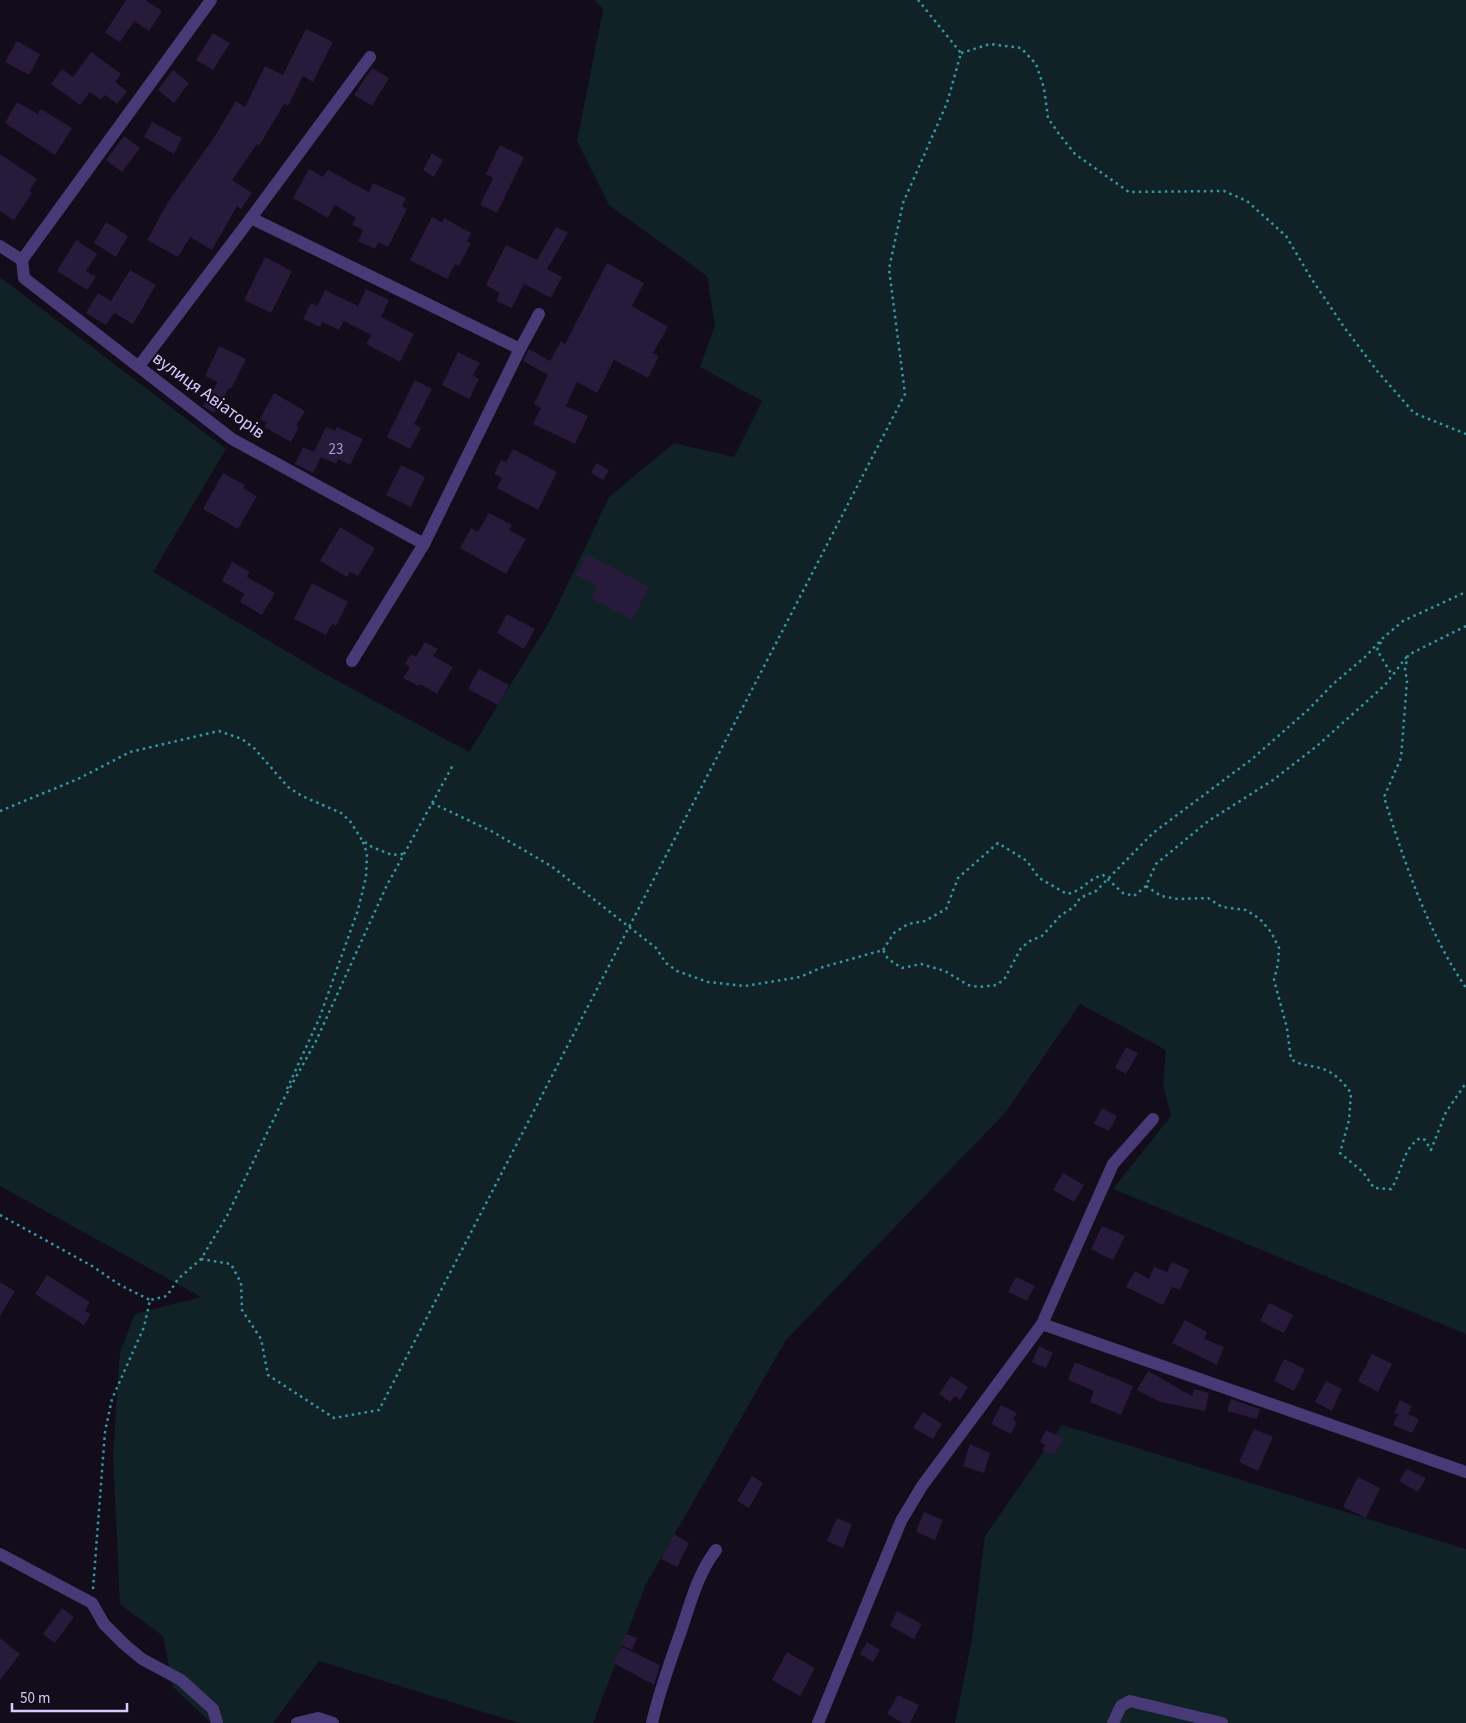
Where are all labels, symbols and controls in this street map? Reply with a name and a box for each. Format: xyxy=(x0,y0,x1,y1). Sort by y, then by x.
street label: вулиця Авіаторів xyxy=(147,346,270,445)
house number: 23 xyxy=(329,439,343,460)
scale bar xyxy=(12,1680,128,1712)
text: 50 m xyxy=(20,1688,50,1709)

